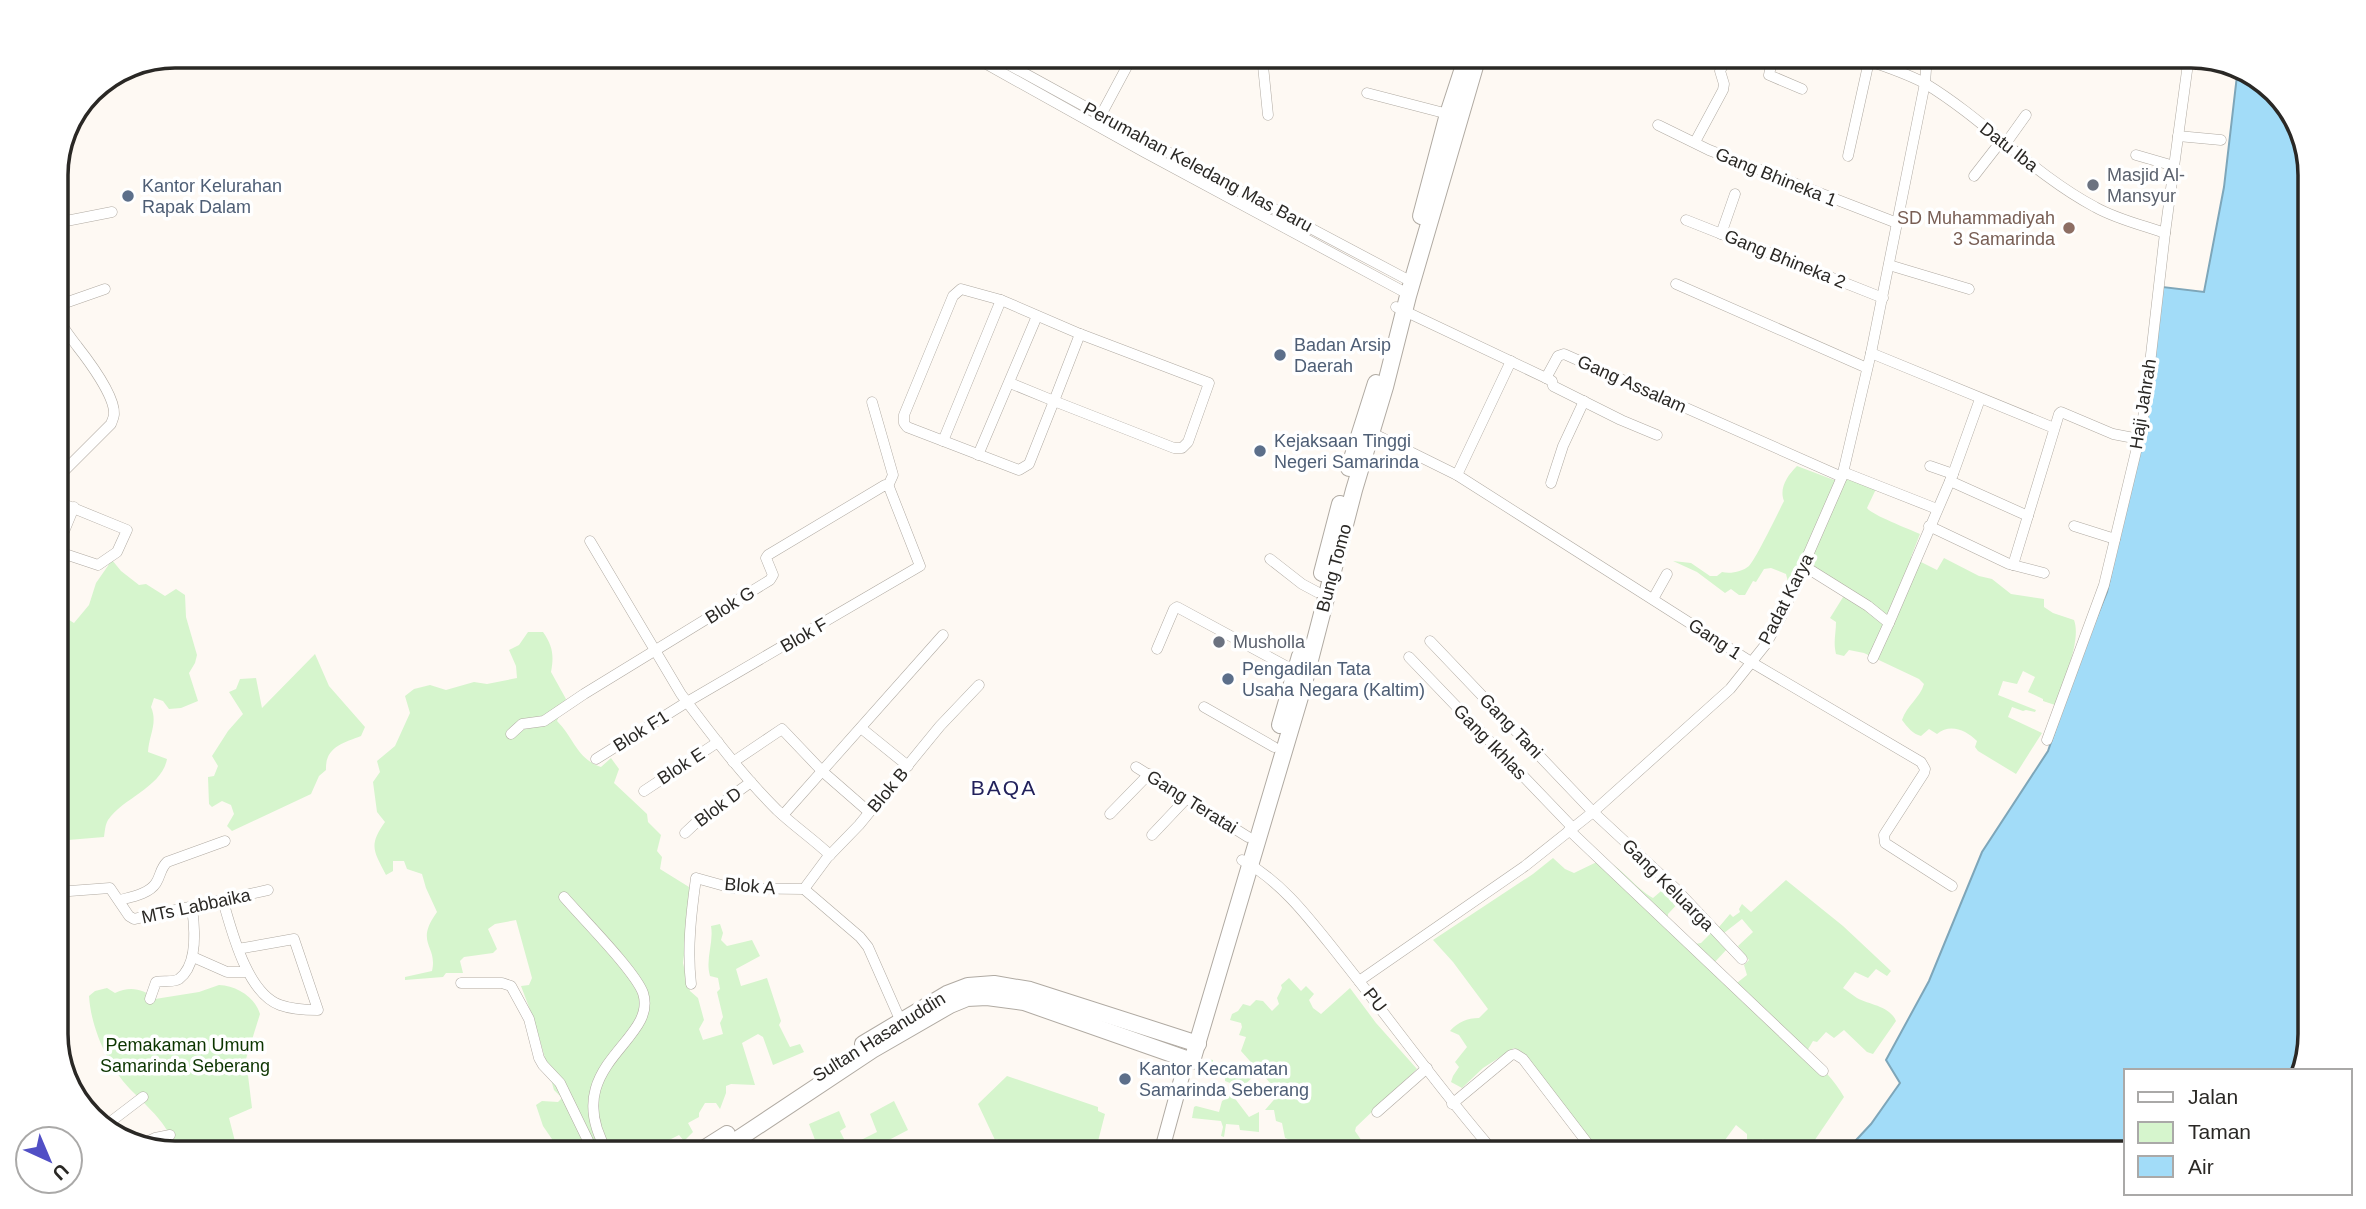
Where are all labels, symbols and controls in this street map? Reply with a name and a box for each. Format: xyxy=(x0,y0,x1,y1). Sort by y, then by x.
street label: Perumahan Keledang Mas Baru xyxy=(1080,98,1316,236)
street label: Datu Iba xyxy=(1976,118,2043,176)
street label: Gang Bhineka 1 xyxy=(1712,144,1840,210)
place label: Masjid Al- Mansyur xyxy=(2107,165,2185,206)
place label: Kantor Kelurahan Rapak Dalam xyxy=(142,176,282,217)
marker: Masjid Al- Mansyur xyxy=(2085,177,2101,193)
marker: Kantor Kelurahan Rapak Dalam xyxy=(120,188,136,204)
place label: SD Muhammadiyah 3 Samarinda xyxy=(1897,208,2056,249)
marker: SD Muhammadiyah 3 Samarinda xyxy=(2061,220,2077,236)
street label: Gang Bhineka 2 xyxy=(1721,226,1849,292)
place label: Badan Arsip Daerah xyxy=(1294,335,1391,376)
marker: Badan Arsip Daerah xyxy=(1272,347,1288,363)
street label: Gang Assalam xyxy=(1574,351,1690,417)
street label: Haji Jahrah xyxy=(2126,357,2160,451)
place label: Kejaksaan Tinggi Negeri Samarinda xyxy=(1274,431,1420,472)
marker: Kejaksaan Tinggi Negeri Samarinda xyxy=(1252,443,1268,459)
street label: Bung Tomo xyxy=(1313,522,1355,614)
street label: Padat Karya xyxy=(1755,549,1818,648)
street label: Blok G xyxy=(702,582,758,628)
street label: Blok F xyxy=(777,614,831,656)
street label: Gang 1 xyxy=(1685,615,1745,663)
place label: Musholla xyxy=(1233,632,1306,652)
marker: Musholla xyxy=(1211,634,1227,650)
place label: Pengadilan Tata Usaha Negara (Kaltim) xyxy=(1242,659,1425,700)
marker: Pengadilan Tata Usaha Negara (Kaltim) xyxy=(1220,671,1236,687)
street label: Gang Tani xyxy=(1475,690,1547,762)
street label: Gang Ikhlas xyxy=(1449,701,1531,783)
street label: Blok F1 xyxy=(610,706,672,756)
street label: Blok E xyxy=(654,743,708,789)
street label: Blok B xyxy=(864,764,912,816)
street label: Gang Teratai xyxy=(1143,766,1241,838)
district label: BAQA xyxy=(971,776,1037,799)
street label: Blok D xyxy=(691,783,745,831)
street label: Gang Keluarga xyxy=(1618,835,1719,936)
street label: Blok A xyxy=(724,874,776,898)
street label: MTs Labbaika xyxy=(140,884,253,927)
street label: PU xyxy=(1359,984,1391,1016)
street label: Sultan Hasanuddin xyxy=(809,988,949,1086)
park label: Pemakaman Umum Samarinda Seberang xyxy=(100,1035,270,1076)
place label: Kantor Kecamatan Samarinda Seberang xyxy=(1139,1059,1309,1100)
legend xyxy=(2124,1069,2352,1195)
marker: Kantor Kecamatan Samarinda Seberang xyxy=(1117,1071,1133,1087)
text: Jalan xyxy=(2188,1085,2238,1108)
text: Taman xyxy=(2188,1120,2251,1143)
north arrow xyxy=(14,1125,84,1195)
text: Air xyxy=(2188,1155,2214,1178)
text: U xyxy=(48,1160,73,1184)

